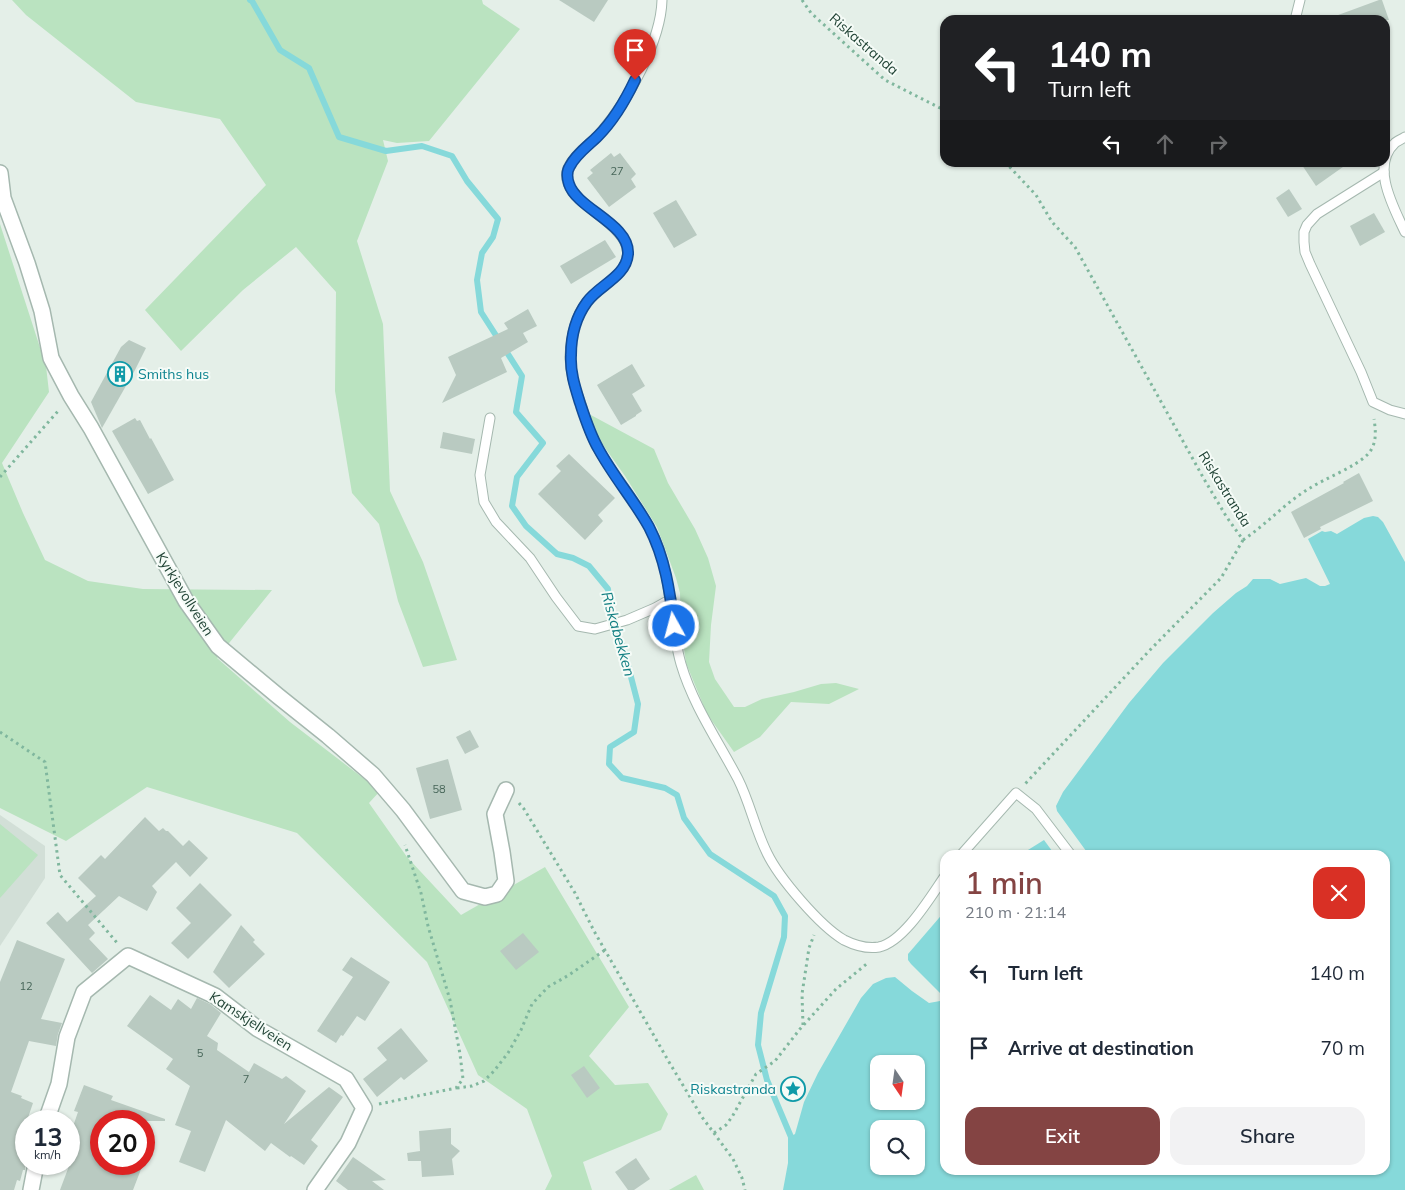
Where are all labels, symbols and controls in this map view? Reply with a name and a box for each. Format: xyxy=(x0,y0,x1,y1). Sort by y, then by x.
street label: Riskastranda xyxy=(826,9,902,79)
pin xyxy=(614,29,656,80)
text: 140 m xyxy=(1048,32,1152,76)
icon: left xyxy=(965,35,1030,100)
icon: arrive xyxy=(621,36,649,64)
text: Turn left xyxy=(1048,75,1131,103)
icon: left xyxy=(1098,130,1126,158)
icon: ahead xyxy=(1151,130,1179,158)
icon: right xyxy=(1204,130,1232,158)
house number: 27 xyxy=(610,164,624,178)
building icon: Smiths hus xyxy=(107,361,133,387)
place label: Smiths hus xyxy=(138,365,209,383)
street label: Riskastranda xyxy=(1195,448,1255,530)
street label: Kyrkjevollveien xyxy=(152,549,218,639)
water label: Riskabekken xyxy=(597,589,640,679)
position arrow xyxy=(647,599,699,651)
house number: 58 xyxy=(432,782,446,796)
text: 1 min xyxy=(965,864,1043,902)
button: close xyxy=(1313,867,1365,919)
text: 210 m · 21:14 xyxy=(965,902,1066,922)
icon: left xyxy=(965,959,993,987)
text: Turn left xyxy=(1008,961,1083,985)
text: 140 m xyxy=(1309,961,1365,985)
house number: 12 xyxy=(19,979,33,993)
street label: Kamskjellveien xyxy=(206,987,296,1055)
icon: arrive xyxy=(965,1034,993,1062)
text: Arrive at destination xyxy=(1008,1036,1194,1060)
text: 70 m xyxy=(1321,1036,1365,1060)
house number: 5 xyxy=(197,1046,204,1060)
north arrow xyxy=(870,1055,925,1110)
map controls xyxy=(870,1055,925,1175)
house number: 7 xyxy=(243,1072,249,1086)
place icon: Riskastranda xyxy=(780,1076,806,1102)
place label: Riskastranda xyxy=(690,1080,776,1098)
button: Exit xyxy=(965,1107,1160,1165)
button: Share xyxy=(1170,1107,1365,1165)
speed limit sign: 20 xyxy=(90,1110,155,1175)
button: search xyxy=(870,1120,925,1175)
text: 13 xyxy=(32,1121,63,1152)
text: km/h xyxy=(34,1147,61,1162)

